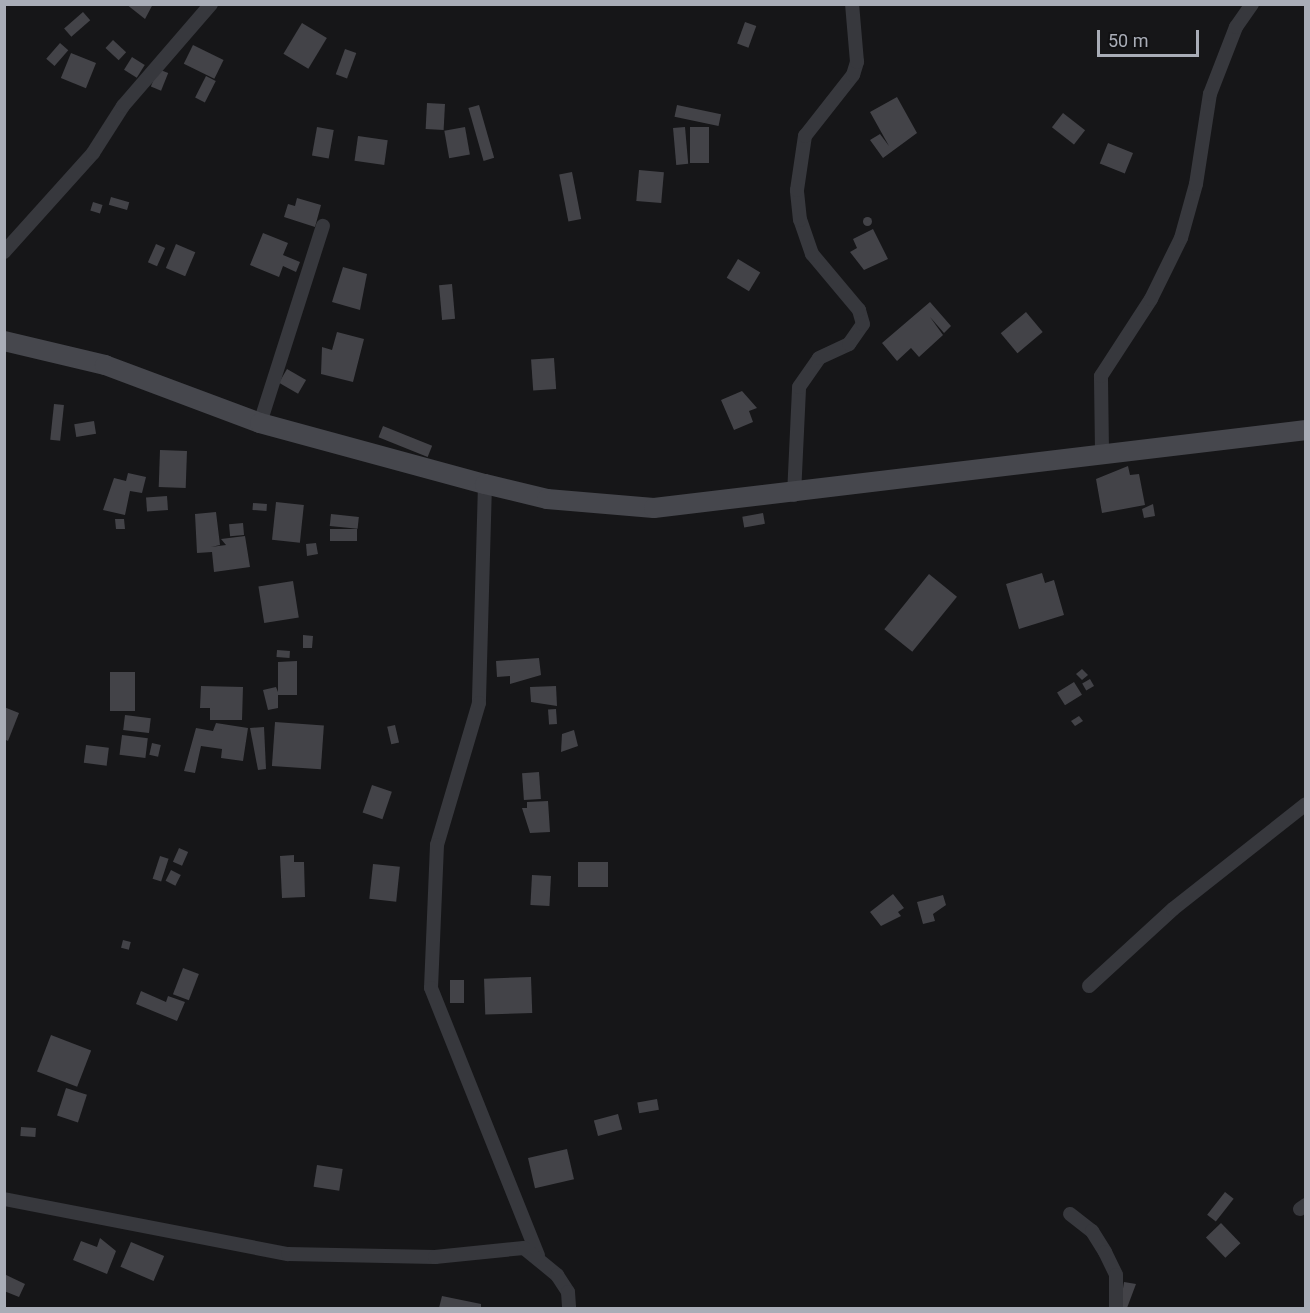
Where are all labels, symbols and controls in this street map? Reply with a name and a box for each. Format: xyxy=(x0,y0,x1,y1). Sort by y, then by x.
scale bar xyxy=(1100,18,1202,56)
text: 50 m xyxy=(1108,30,1148,51)

